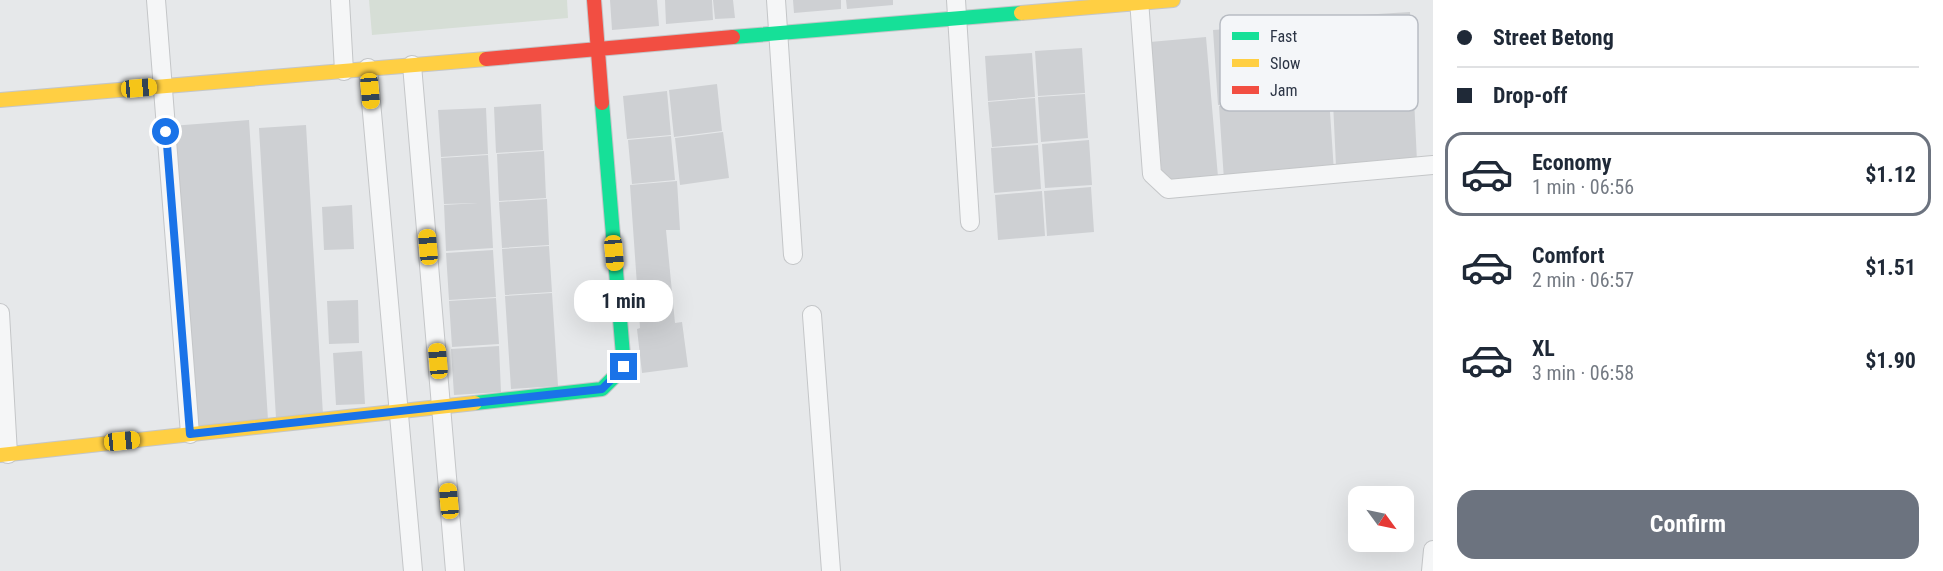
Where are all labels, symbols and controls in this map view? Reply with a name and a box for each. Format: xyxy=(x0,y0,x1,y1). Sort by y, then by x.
legend xyxy=(1220,15,1418,111)
text: Street Betong xyxy=(1493,25,1614,50)
text: Fast xyxy=(1270,27,1297,46)
text: Slow xyxy=(1270,54,1300,73)
car xyxy=(359,72,381,110)
car xyxy=(120,77,158,99)
text: Jam xyxy=(1270,81,1297,100)
text: Drop-off xyxy=(1493,83,1567,108)
route start xyxy=(152,118,179,145)
icon: car xyxy=(1460,147,1514,201)
text: Economy xyxy=(1532,150,1612,175)
text: $1.12 xyxy=(1865,162,1916,187)
text: 1 min · 06:56 xyxy=(1532,175,1634,199)
car xyxy=(417,228,439,266)
car xyxy=(603,234,625,272)
icon: car xyxy=(1460,240,1514,294)
text: Comfort xyxy=(1532,243,1605,268)
text: $1.51 xyxy=(1865,255,1916,280)
text: 2 min · 06:57 xyxy=(1532,268,1634,292)
callout: 1 min xyxy=(574,280,674,322)
text: 1 min xyxy=(601,289,646,313)
icon: car xyxy=(1460,333,1514,387)
text: XL xyxy=(1532,336,1555,361)
car xyxy=(427,342,449,380)
text: $1.90 xyxy=(1865,348,1916,373)
route end xyxy=(610,353,637,380)
text: 3 min · 06:58 xyxy=(1532,361,1634,385)
car xyxy=(103,430,141,452)
car xyxy=(438,482,460,520)
north arrow xyxy=(1348,486,1414,552)
map controls xyxy=(1348,486,1414,552)
button: Confirm xyxy=(1457,490,1919,559)

